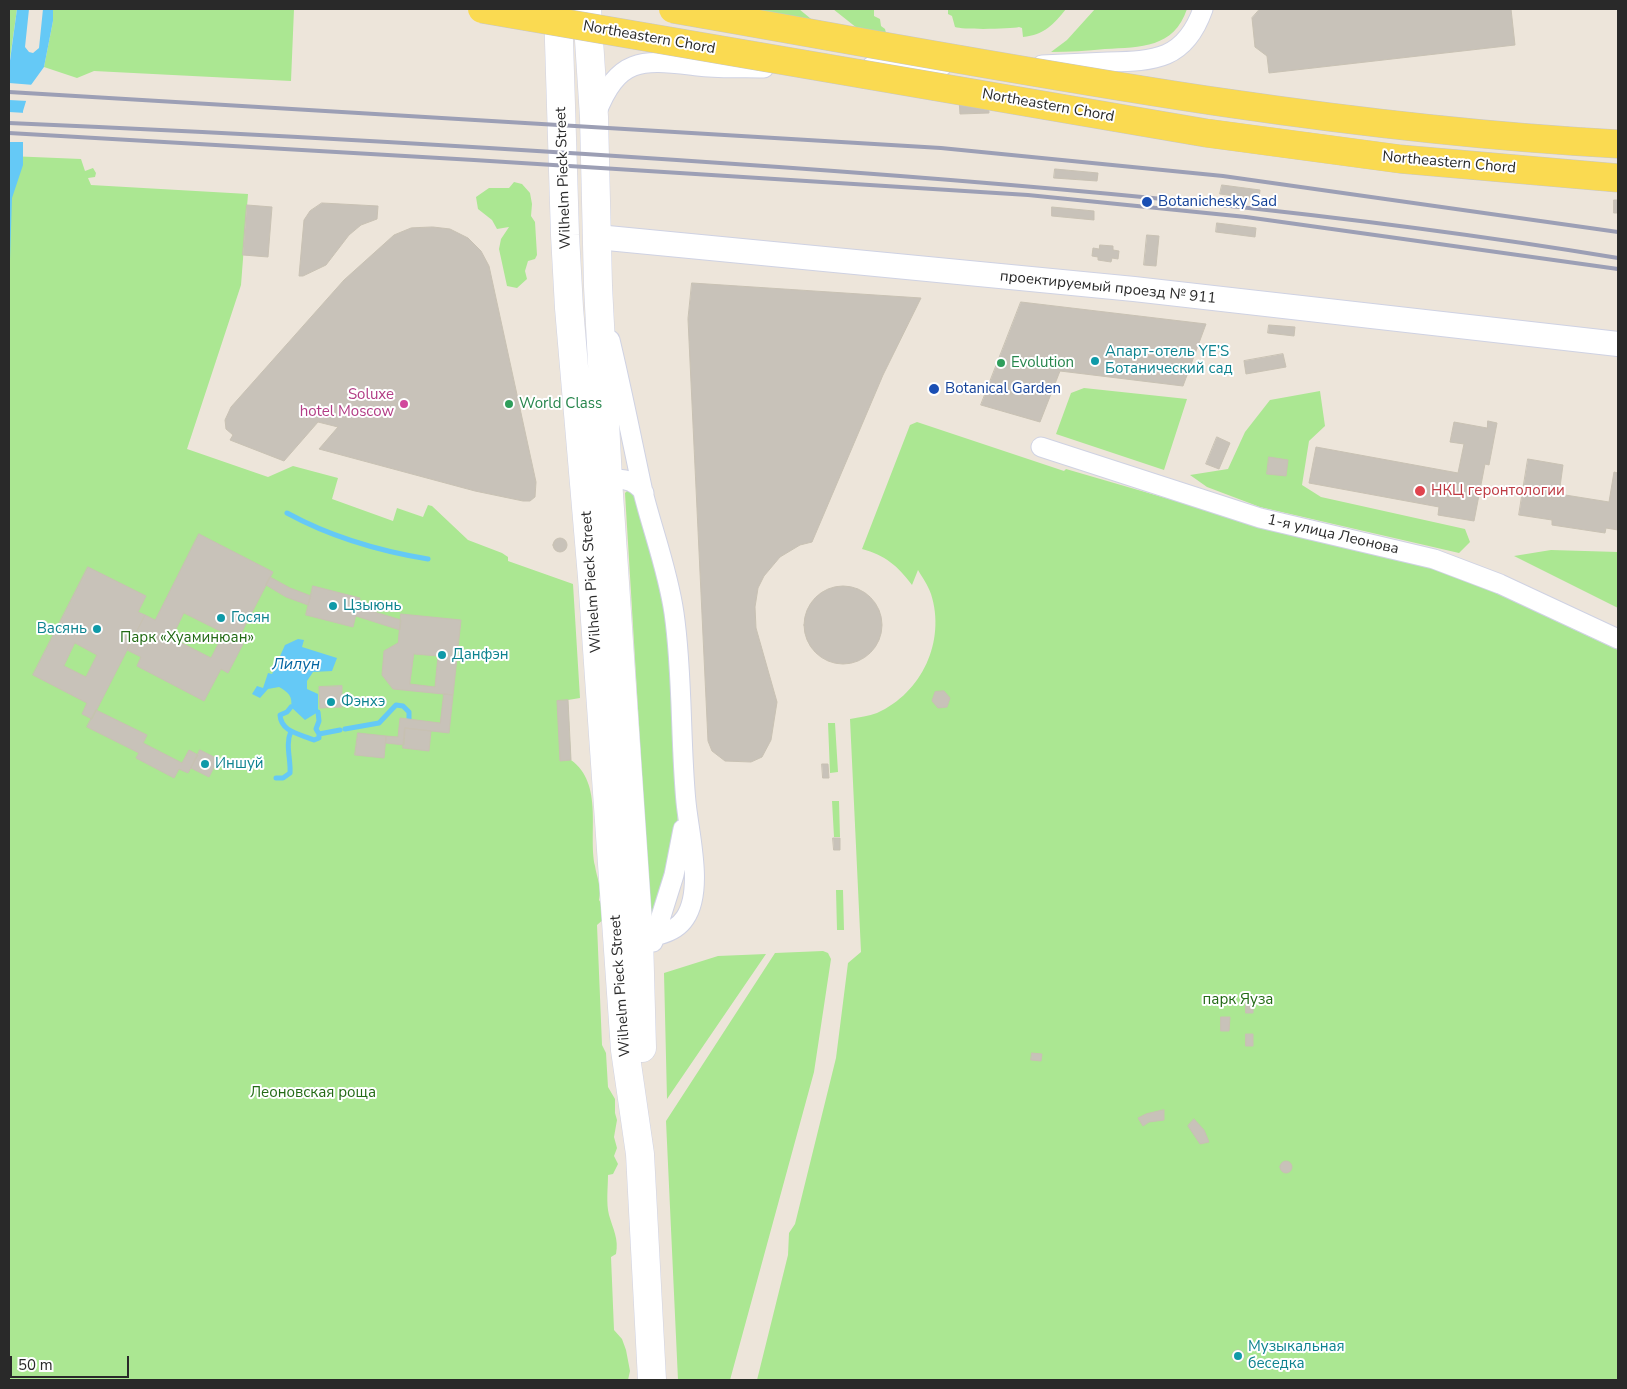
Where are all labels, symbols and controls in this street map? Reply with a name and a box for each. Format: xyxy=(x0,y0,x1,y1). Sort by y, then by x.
street label: Northeastern Chord xyxy=(581,18,717,58)
street label: Northeastern Chord xyxy=(980,86,1116,126)
street label: Wilhelm Pieck Street xyxy=(553,107,575,249)
street label: Northeastern Chord xyxy=(1382,148,1516,178)
place label: Botanichesky Sad xyxy=(1158,193,1277,211)
marker: Botanichesky Sad xyxy=(1140,195,1154,209)
street label: проектируемый проезд № 911 xyxy=(999,268,1217,308)
place label: Апарт-отель YE’S Ботанический сад xyxy=(1105,343,1233,378)
place label: Evolution xyxy=(1011,354,1074,372)
marker: Апарт-отель YE’S Ботанический сад xyxy=(1089,355,1101,367)
marker: Evolution xyxy=(995,357,1007,369)
place label: Botanical Garden xyxy=(945,380,1061,398)
marker: Botanical Garden xyxy=(927,382,941,396)
place label: Soluxe hotel Moscow xyxy=(300,386,394,421)
place label: World Class xyxy=(519,395,602,413)
marker: Soluxe hotel Moscow xyxy=(398,398,410,410)
marker: World Class xyxy=(503,398,515,410)
place label: НКЦ геронтологии xyxy=(1431,482,1565,500)
marker: НКЦ геронтологии xyxy=(1413,484,1427,498)
street label: Wilhelm Pieck Street xyxy=(578,510,606,654)
street label: 1-я улица Леонова xyxy=(1266,511,1400,559)
place label: Цзыюнь xyxy=(343,597,402,615)
marker: Цзыюнь xyxy=(327,600,339,612)
place label: Госян xyxy=(231,609,270,627)
marker: Госян xyxy=(215,612,227,624)
place label: Васянь xyxy=(37,620,87,638)
marker: Васянь xyxy=(91,623,103,635)
park label: Парк «Хуаминюан» xyxy=(120,629,254,647)
place label: Данфэн xyxy=(452,646,509,664)
marker: Данфэн xyxy=(436,649,448,661)
water label: Лилун xyxy=(272,655,320,675)
place label: Фэнхэ xyxy=(341,693,385,711)
marker: Фэнхэ xyxy=(325,696,337,708)
place label: Иншуй xyxy=(215,755,264,773)
marker: Иншуй xyxy=(199,758,211,770)
street label: Wilhelm Pieck Street xyxy=(607,914,635,1058)
park label: парк Яуза xyxy=(1203,991,1273,1009)
park label: Леоновская роща xyxy=(250,1084,376,1102)
place label: Музыкальная беседка xyxy=(1248,1338,1345,1373)
scale bar xyxy=(12,1346,131,1378)
marker: Музыкальная беседка xyxy=(1232,1350,1244,1362)
text: 50 m xyxy=(18,1355,53,1375)

